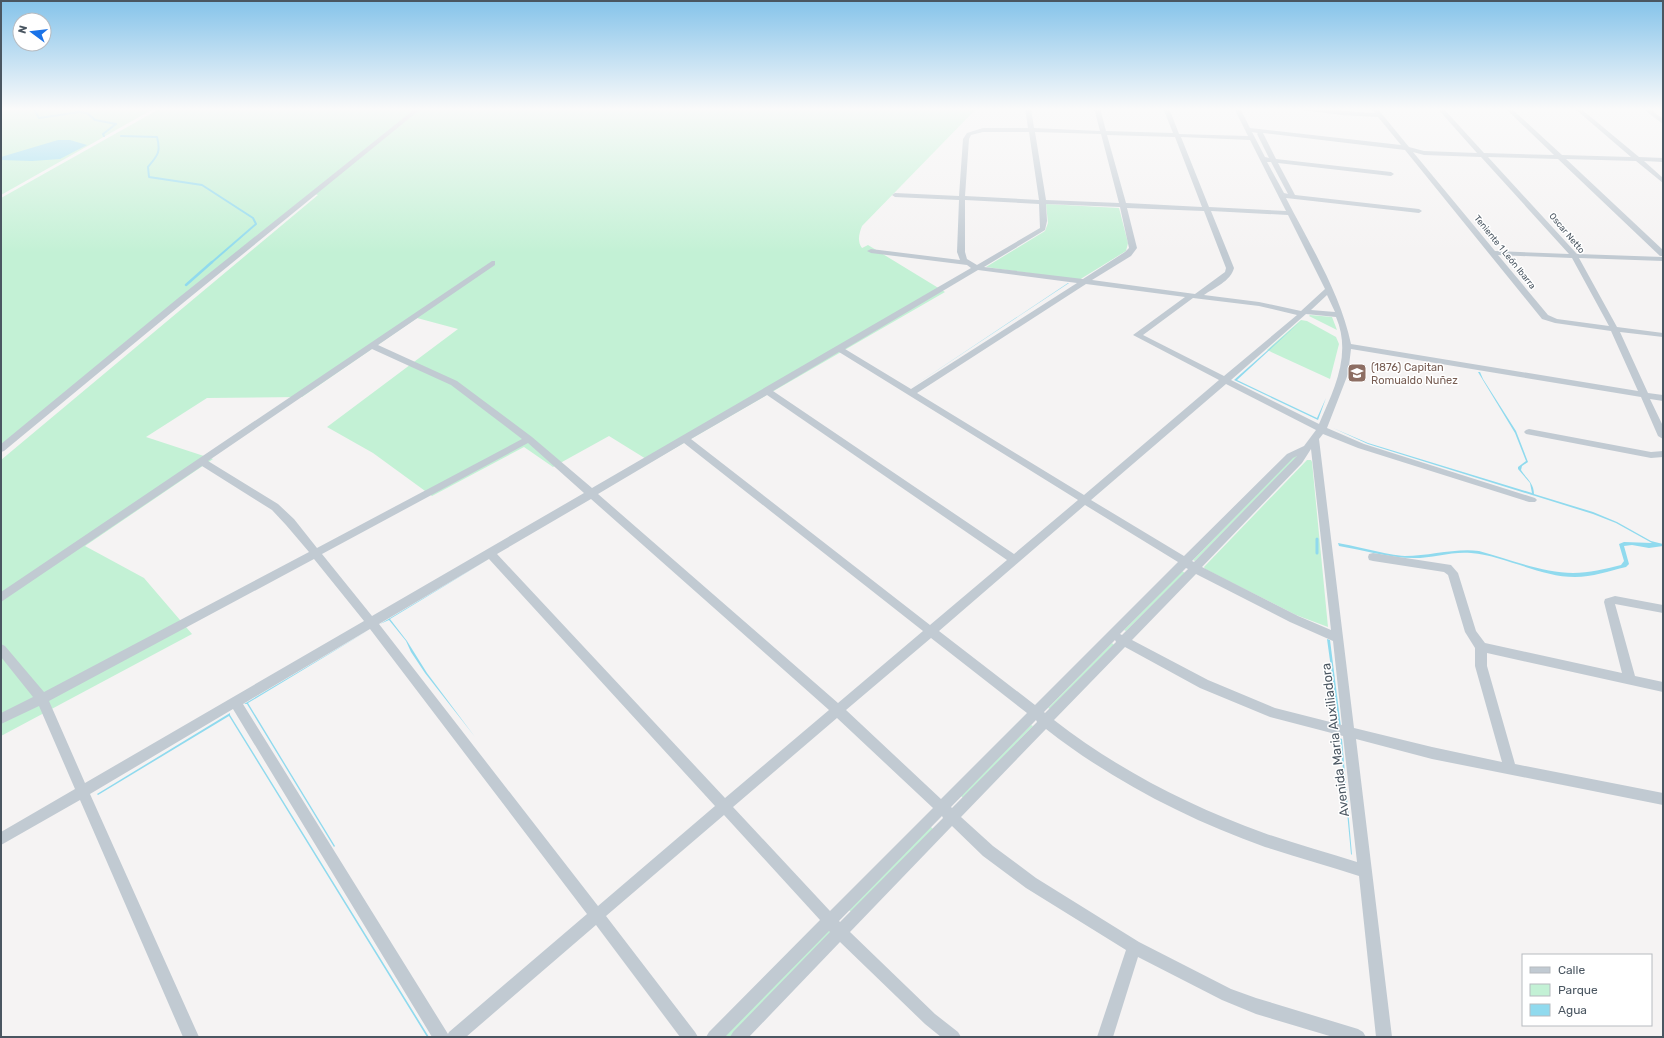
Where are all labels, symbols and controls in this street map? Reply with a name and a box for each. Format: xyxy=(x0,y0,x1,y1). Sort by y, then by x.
north arrow xyxy=(12,12,52,52)
text: N xyxy=(16,24,30,35)
street label: Oscar Netto xyxy=(1547,211,1587,255)
street label: Teniente 1 León Ibarra xyxy=(1472,213,1538,291)
place label: (1876) Capitan Romualdo Nuñez xyxy=(1371,361,1458,387)
school or university icon: (1876) Capitan Romualdo Nuñez xyxy=(1346,362,1368,384)
street label: Avenida Maria Auxiliadora xyxy=(1318,662,1352,818)
legend xyxy=(1522,954,1652,1026)
text: Calle xyxy=(1558,963,1585,977)
text: Parque xyxy=(1558,983,1598,997)
text: Agua xyxy=(1558,1003,1587,1017)

